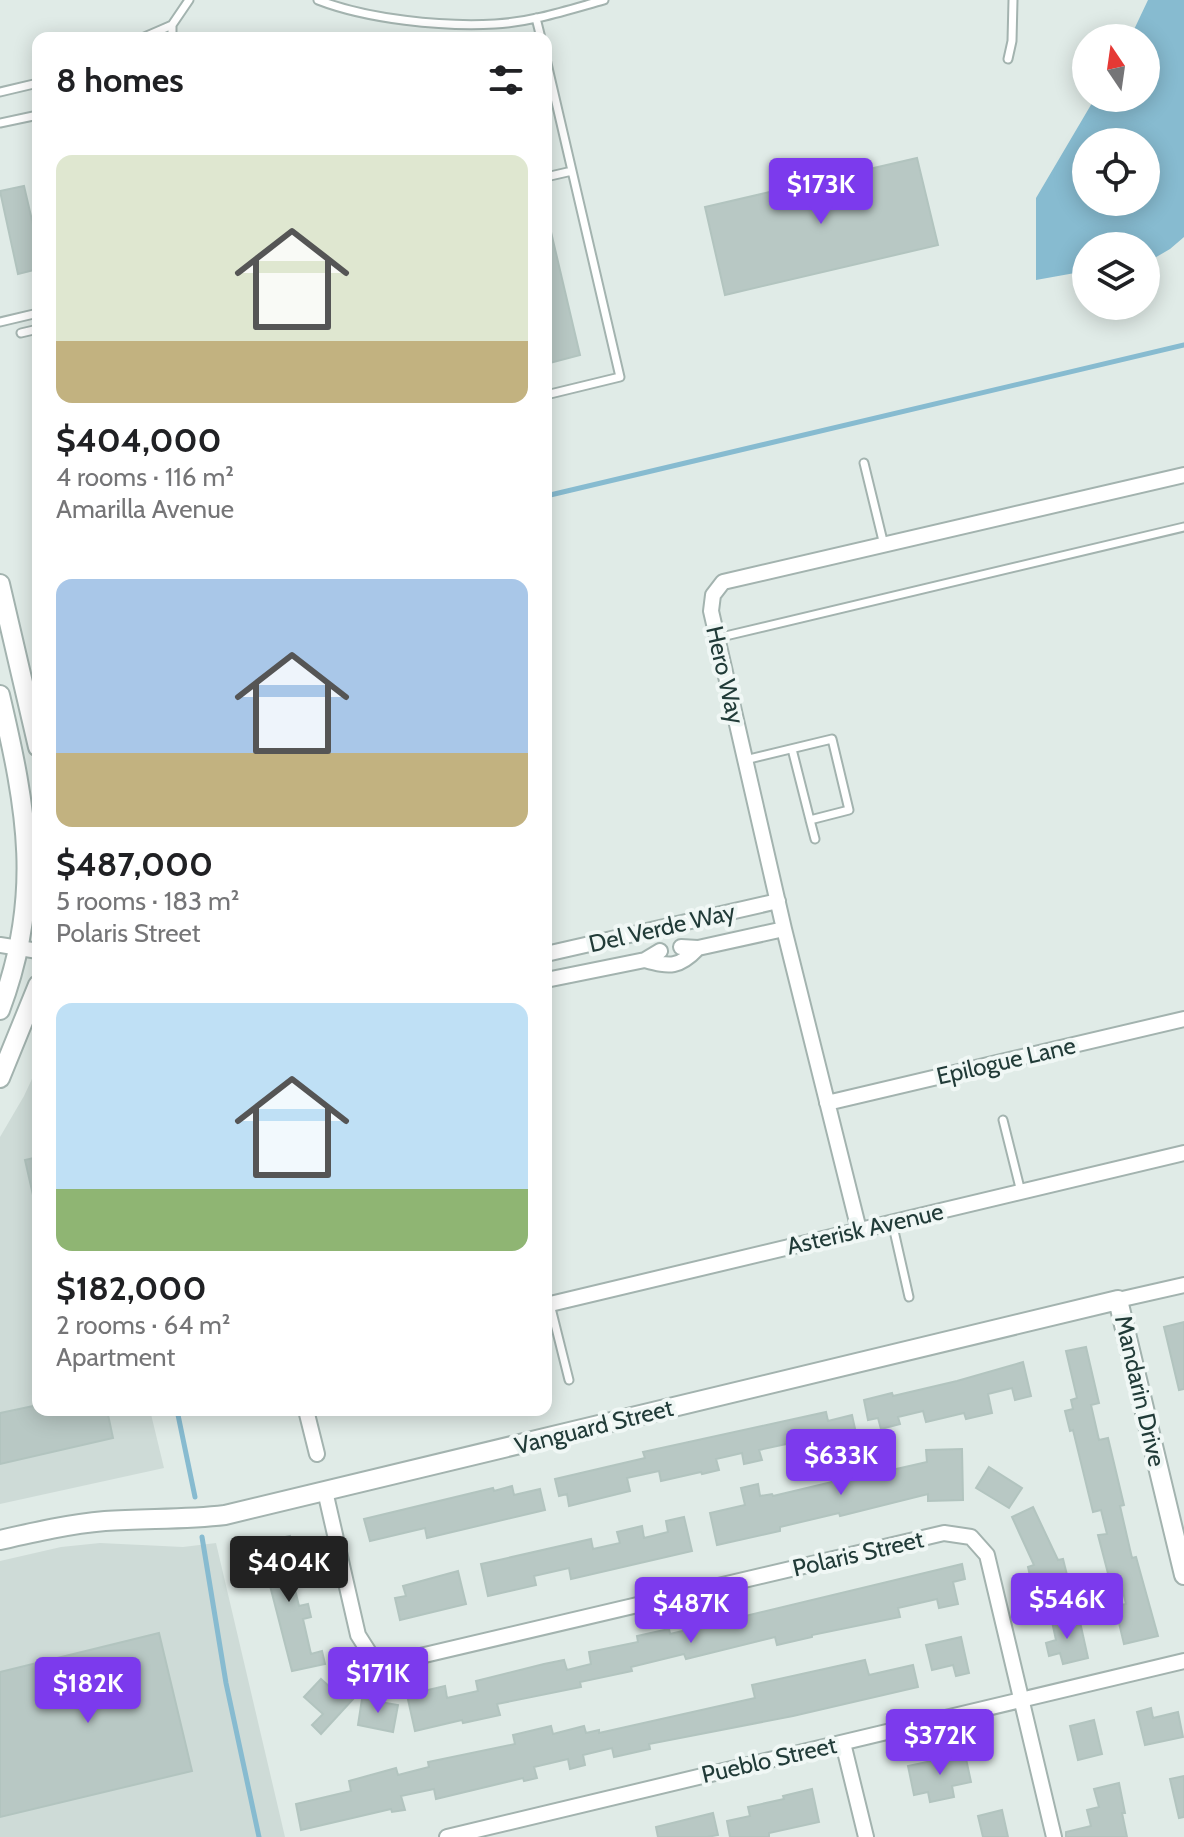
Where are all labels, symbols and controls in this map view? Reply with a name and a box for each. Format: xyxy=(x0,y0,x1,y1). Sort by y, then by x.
north arrow xyxy=(1072,24,1160,112)
map controls xyxy=(1072,24,1160,320)
icon: filters xyxy=(484,58,528,102)
text: 8 homes xyxy=(56,59,184,101)
button: locate xyxy=(1072,128,1160,216)
pin: $173K xyxy=(765,158,877,226)
text: $173K xyxy=(787,168,855,200)
icon: home xyxy=(220,207,364,351)
button: layers xyxy=(1072,232,1160,320)
text: $404,000 xyxy=(56,419,222,461)
text: 4 rooms · 116 m² xyxy=(56,461,234,493)
text: Amarilla Avenue xyxy=(56,493,234,525)
street label: Hero Way xyxy=(700,623,751,727)
icon: home xyxy=(220,631,364,775)
text: $487,000 xyxy=(56,843,213,885)
text: 5 rooms · 183 m² xyxy=(56,885,239,917)
street label: Del Verde Way xyxy=(586,897,738,958)
text: Polaris Street xyxy=(56,917,201,949)
street label: Epilogue Lane xyxy=(934,1030,1078,1091)
icon: home xyxy=(220,1055,364,1199)
street label: Asterisk Avenue xyxy=(784,1196,946,1261)
text: $182,000 xyxy=(56,1267,206,1309)
text: 2 rooms · 64 m² xyxy=(56,1309,231,1341)
street label: Mandarin Drive xyxy=(1109,1312,1172,1469)
text: Apartment xyxy=(56,1341,175,1373)
street label: Vanguard Street xyxy=(512,1393,676,1460)
pin: $633K xyxy=(785,1429,897,1497)
text: $633K xyxy=(804,1439,878,1471)
street label: Polaris Street xyxy=(790,1524,926,1583)
pin: $404K xyxy=(233,1536,345,1604)
text: $404K xyxy=(248,1546,330,1578)
pin: $546K xyxy=(1011,1573,1123,1641)
pin: $487K xyxy=(635,1577,747,1645)
text: $546K xyxy=(1029,1583,1105,1615)
text: $487K xyxy=(653,1587,729,1619)
pin: $171K xyxy=(322,1647,434,1715)
pin: $182K xyxy=(32,1657,144,1725)
text: $171K xyxy=(346,1657,410,1689)
text: $182K xyxy=(53,1667,123,1699)
pin: $372K xyxy=(884,1709,996,1777)
text: $372K xyxy=(904,1719,976,1751)
street label: Pueblo Street xyxy=(699,1730,839,1789)

